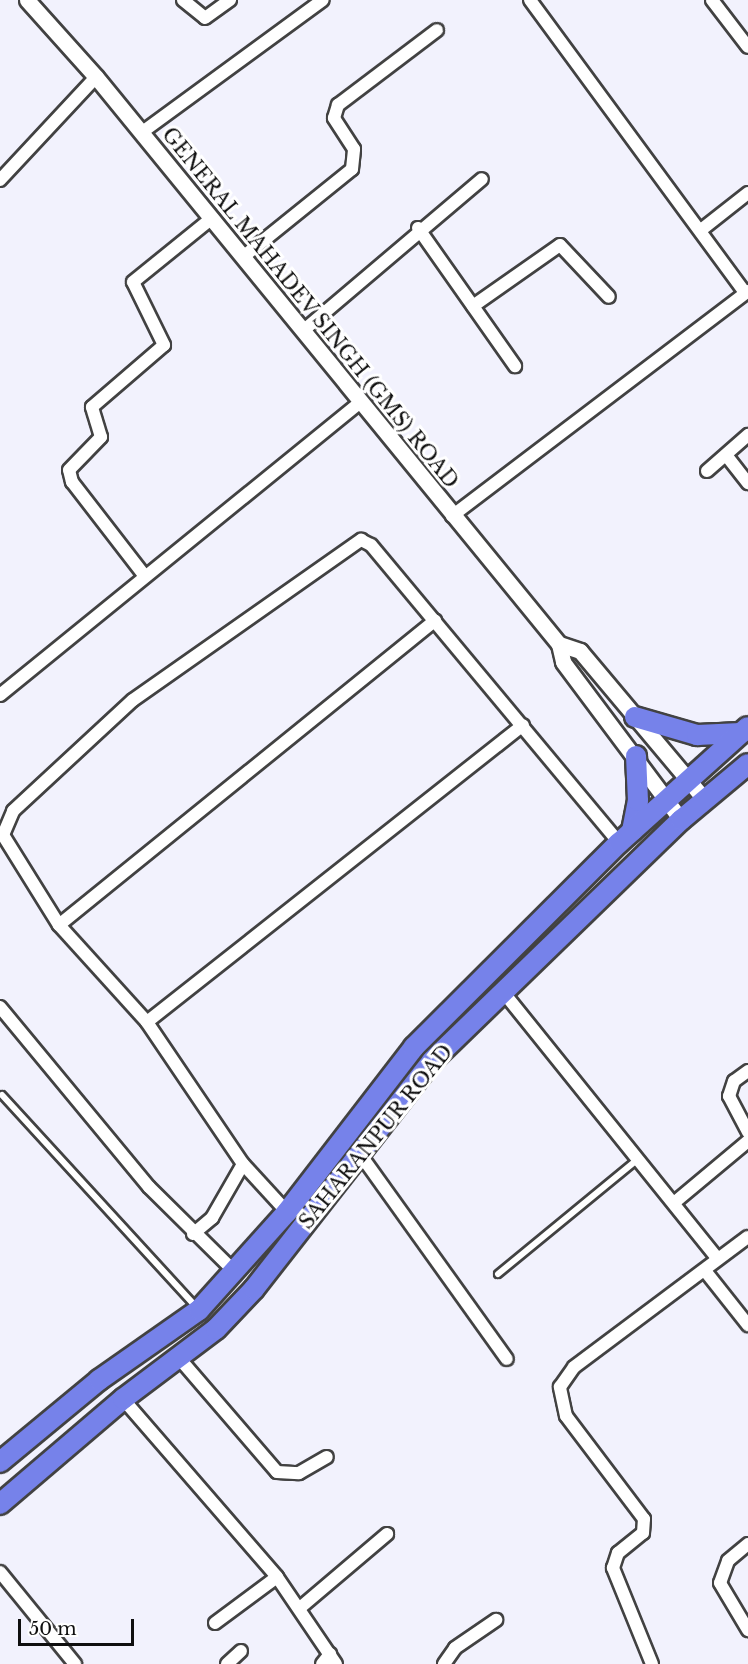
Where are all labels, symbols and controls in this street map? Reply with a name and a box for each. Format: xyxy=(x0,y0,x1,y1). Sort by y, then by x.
street label: GENERAL MAHADEV SINGH (GMS) ROAD xyxy=(156,122,464,494)
street label: SAHARANPUR ROAD xyxy=(294,1040,458,1234)
scale bar xyxy=(21,1607,136,1645)
text: 50 m xyxy=(29,1618,77,1640)

